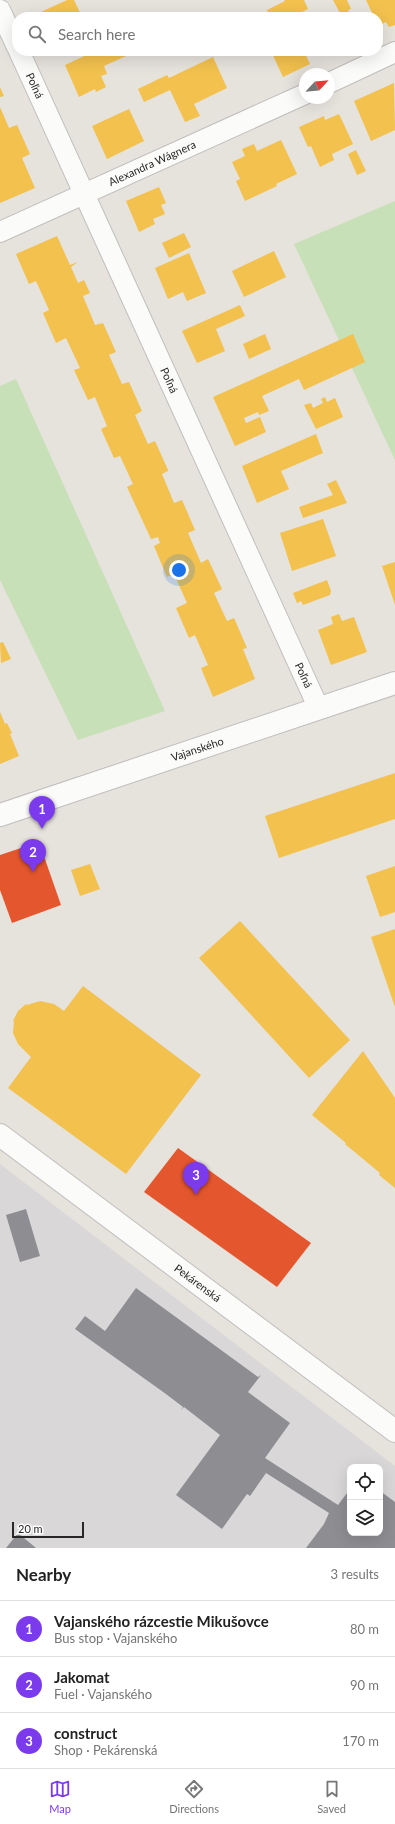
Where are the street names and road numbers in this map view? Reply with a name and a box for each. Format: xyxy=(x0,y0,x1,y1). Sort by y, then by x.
street label: Poľná xyxy=(24,70,47,100)
street label: Alexandra Wágnera xyxy=(106,137,198,188)
street label: Poľná xyxy=(158,365,181,395)
street label: Poľná xyxy=(293,660,316,690)
street label: Vajanského xyxy=(169,734,225,763)
street label: Pekárenská xyxy=(172,1261,224,1304)

